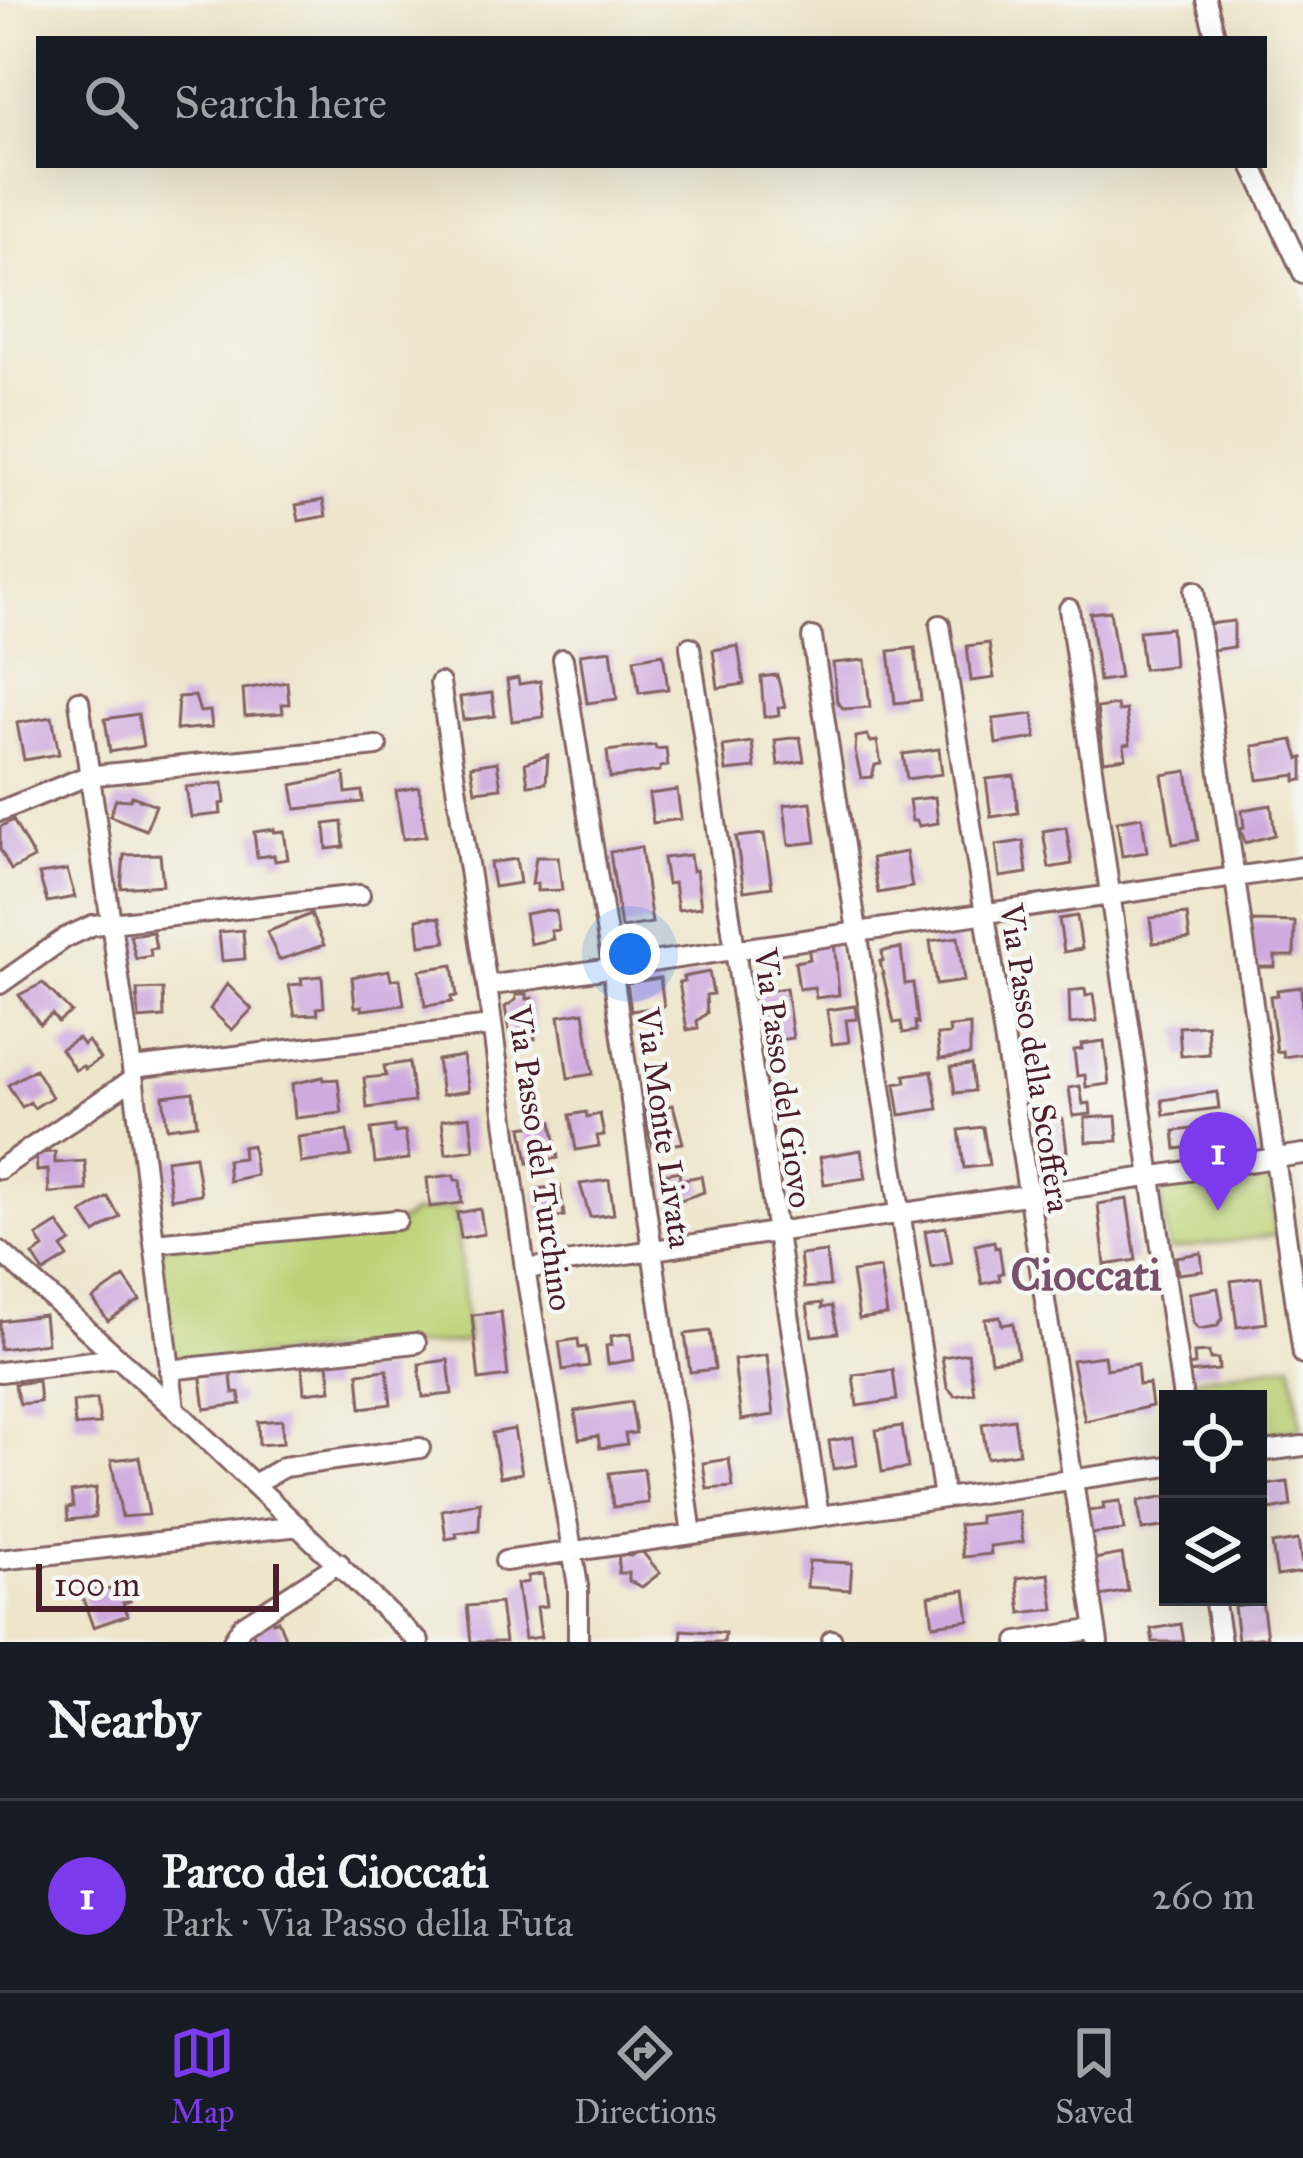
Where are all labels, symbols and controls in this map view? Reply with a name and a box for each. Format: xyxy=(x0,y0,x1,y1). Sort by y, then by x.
search box xyxy=(36,36,1267,168)
icon: search xyxy=(78,69,144,135)
text: Search here xyxy=(174,75,387,130)
street label: Via Passo della Scoffera xyxy=(991,900,1079,1215)
your location xyxy=(600,924,660,984)
street label: Via Passo del Giovo xyxy=(745,945,821,1211)
street label: Via Passo del Turchino xyxy=(499,1002,581,1313)
street label: Via Monte Livata xyxy=(627,1004,701,1251)
pin: 1 xyxy=(1179,1112,1257,1211)
district label: Cioccati xyxy=(1010,1247,1162,1302)
map controls xyxy=(1159,1390,1267,1606)
button: locate xyxy=(1159,1390,1267,1498)
button: layers xyxy=(1159,1498,1267,1606)
scale bar xyxy=(36,1558,279,1611)
text: 100 m xyxy=(54,1565,140,1605)
text: Nearby xyxy=(48,1689,200,1751)
text: Parco dei Cioccati xyxy=(162,1844,489,1899)
text: 1 xyxy=(79,1872,95,1920)
text: 260 m xyxy=(1152,1872,1255,1920)
text: Park · Via Passo della Futa xyxy=(162,1899,573,1947)
tab: Map xyxy=(169,2020,235,2132)
tab: Directions xyxy=(574,2020,716,2132)
tab: Saved xyxy=(1055,2020,1134,2132)

